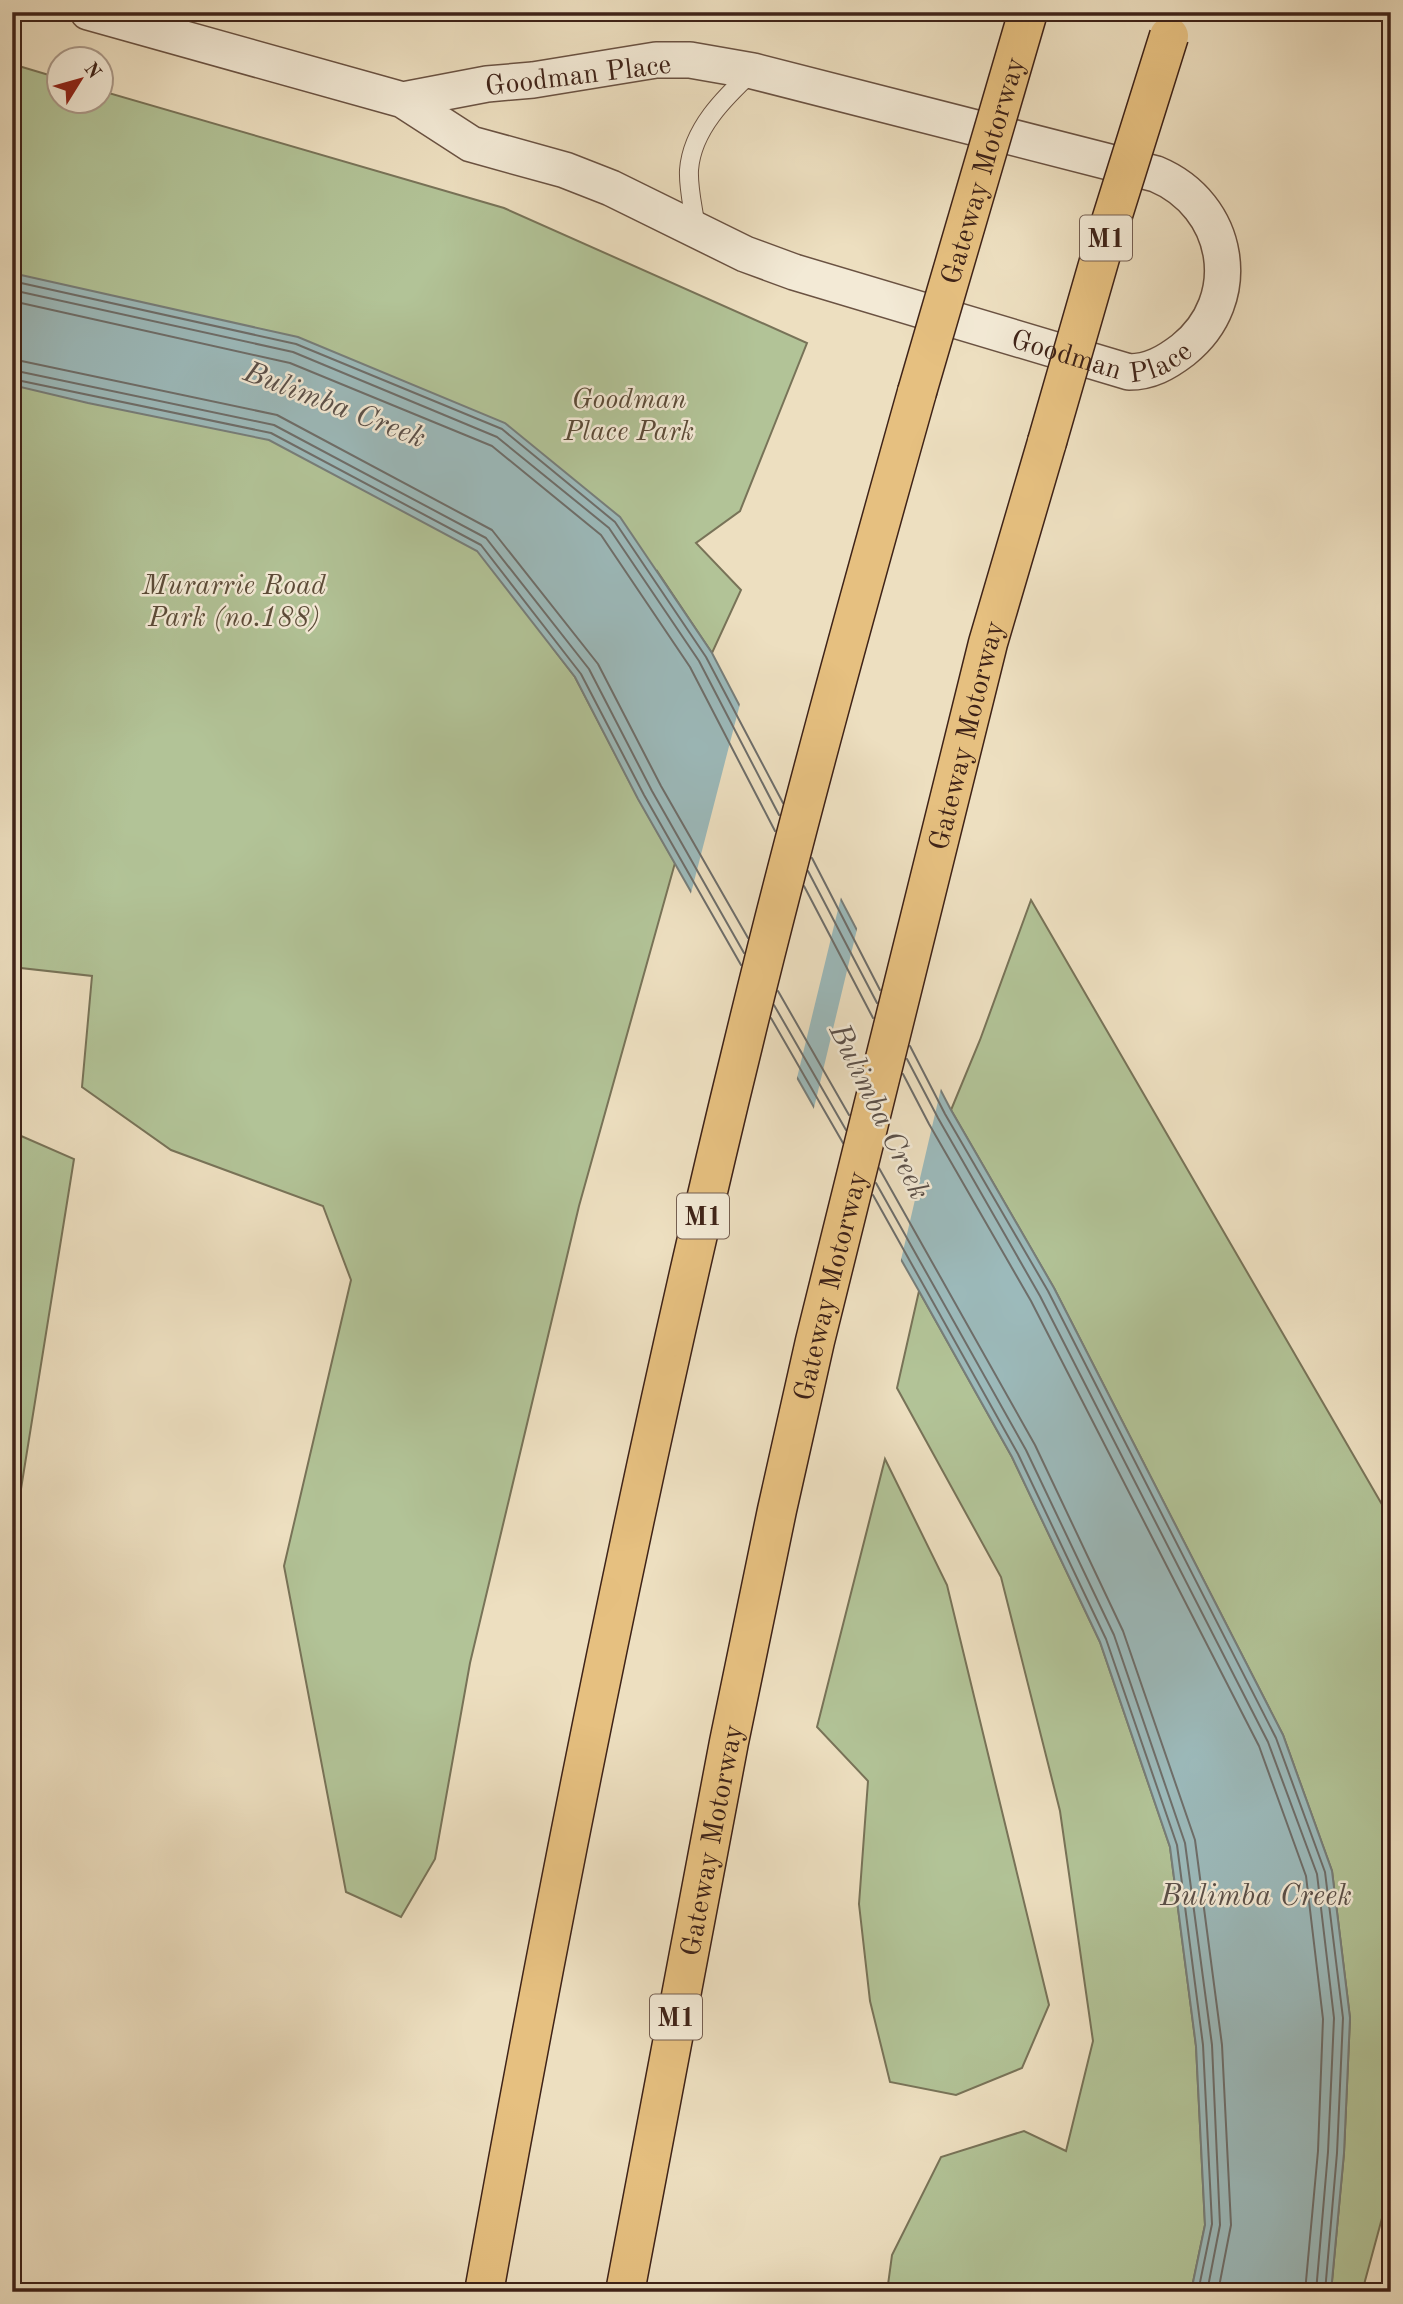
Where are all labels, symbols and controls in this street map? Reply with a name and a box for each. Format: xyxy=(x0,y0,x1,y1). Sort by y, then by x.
north arrow xyxy=(46,46,116,116)
street label: Goodman Place xyxy=(484,52,673,102)
street label: Gateway Motorway xyxy=(938,54,1031,288)
text: N xyxy=(80,60,104,83)
road number: M1 xyxy=(1080,216,1132,260)
street label: Goodman Place xyxy=(1004,317,1192,353)
text: Goodman Place xyxy=(1007,327,1198,390)
water label: Bulimba Creek xyxy=(238,357,429,454)
park label: Goodman Place Park xyxy=(563,387,694,447)
park label: Murarrie Road Park (no.188) xyxy=(141,573,326,633)
street label: Gateway Motorway xyxy=(926,618,1011,853)
water label: Bulimba Creek xyxy=(822,1018,934,1205)
street label: Gateway Motorway xyxy=(791,1169,874,1404)
road number: M1 xyxy=(677,1194,729,1238)
street label: Gateway Motorway xyxy=(678,1722,749,1959)
water label: Bulimba Creek xyxy=(1159,1882,1352,1912)
road number: M1 xyxy=(650,1994,702,2040)

